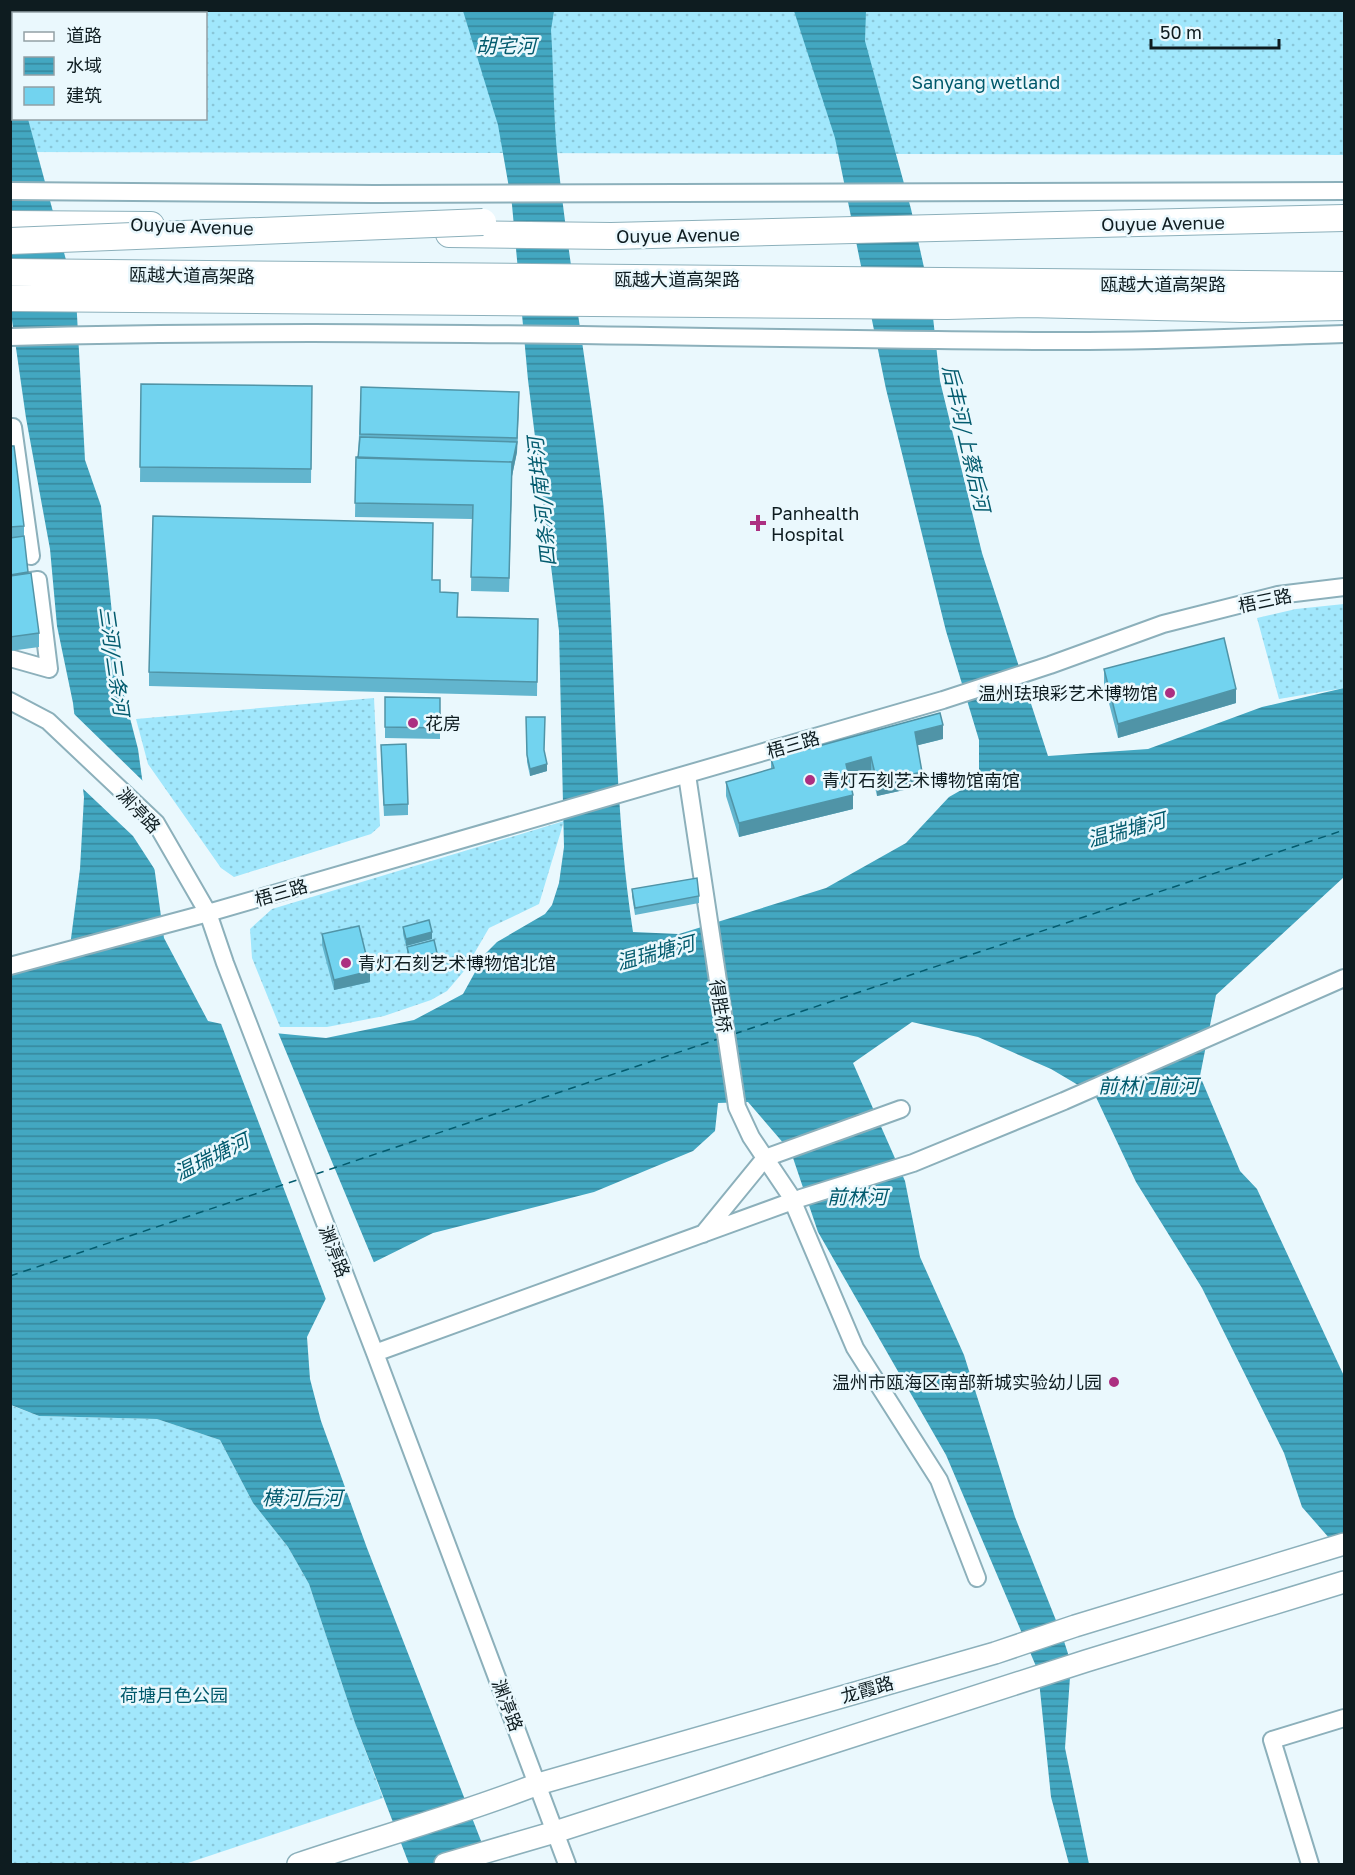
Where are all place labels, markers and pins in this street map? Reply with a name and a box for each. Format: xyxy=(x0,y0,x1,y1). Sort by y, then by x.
place label: Panhealth Hospital xyxy=(771,502,859,545)
marker: Panhealth Hospital xyxy=(749,514,767,532)
place label: 温州珐琅彩艺术博物馆 xyxy=(978,682,1158,704)
marker: 温州珐琅彩艺术博物馆 xyxy=(1163,686,1177,700)
place label: 花房 xyxy=(425,712,461,734)
marker: 花房 xyxy=(406,716,420,730)
place label: 青灯石刻艺术博物馆南馆 xyxy=(822,769,1020,791)
marker: 青灯石刻艺术博物馆南馆 xyxy=(803,773,817,787)
place label: 青灯石刻艺术博物馆北馆 xyxy=(358,952,556,974)
marker: 青灯石刻艺术博物馆北馆 xyxy=(339,956,353,970)
place label: 温州市瓯海区南部新城实验幼儿园 xyxy=(832,1371,1102,1393)
marker: 温州市瓯海区南部新城实验幼儿园 xyxy=(1107,1375,1121,1389)

